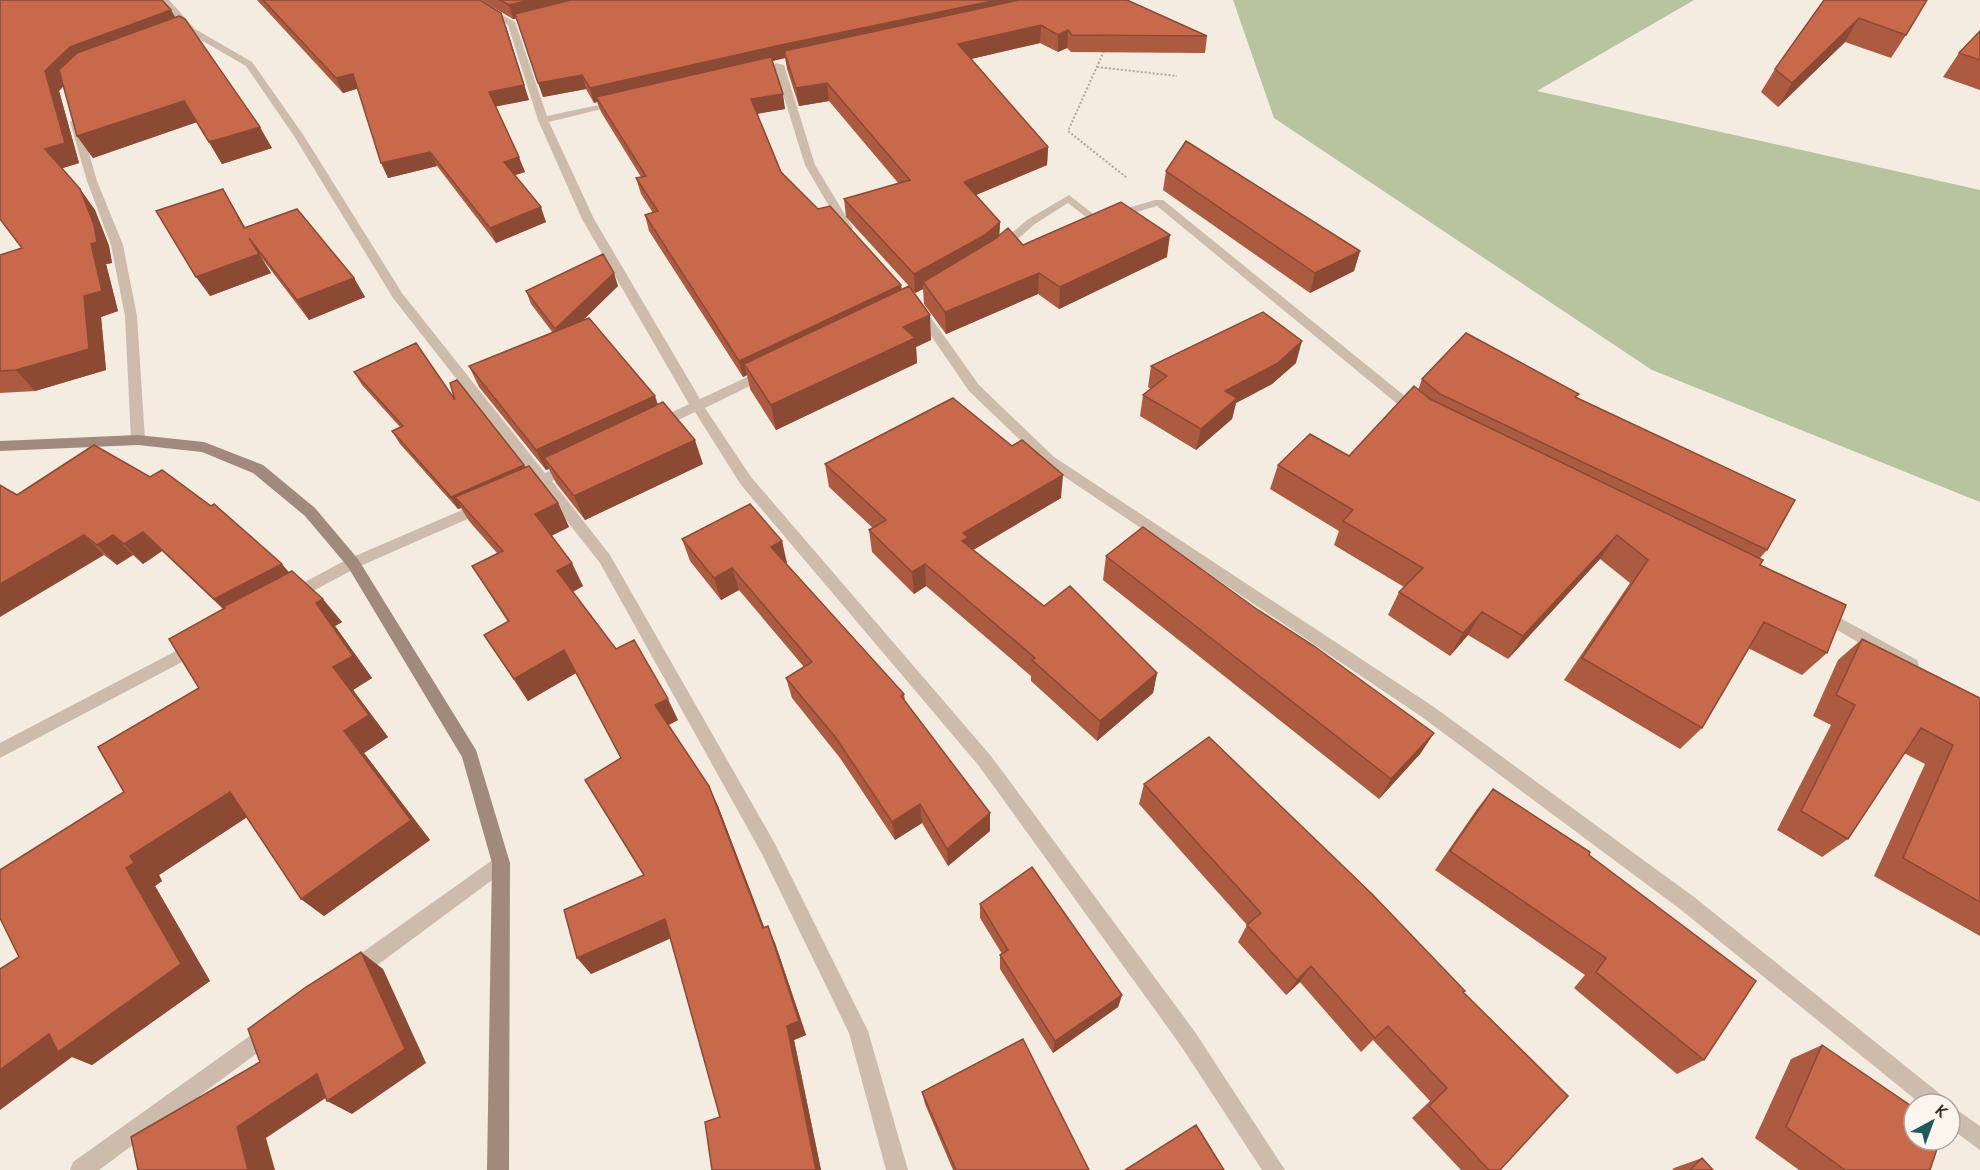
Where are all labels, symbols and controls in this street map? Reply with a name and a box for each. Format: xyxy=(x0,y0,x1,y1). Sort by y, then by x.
north arrow xyxy=(1902,1092,1962,1152)
text: K xyxy=(1931,1100,1952,1122)

